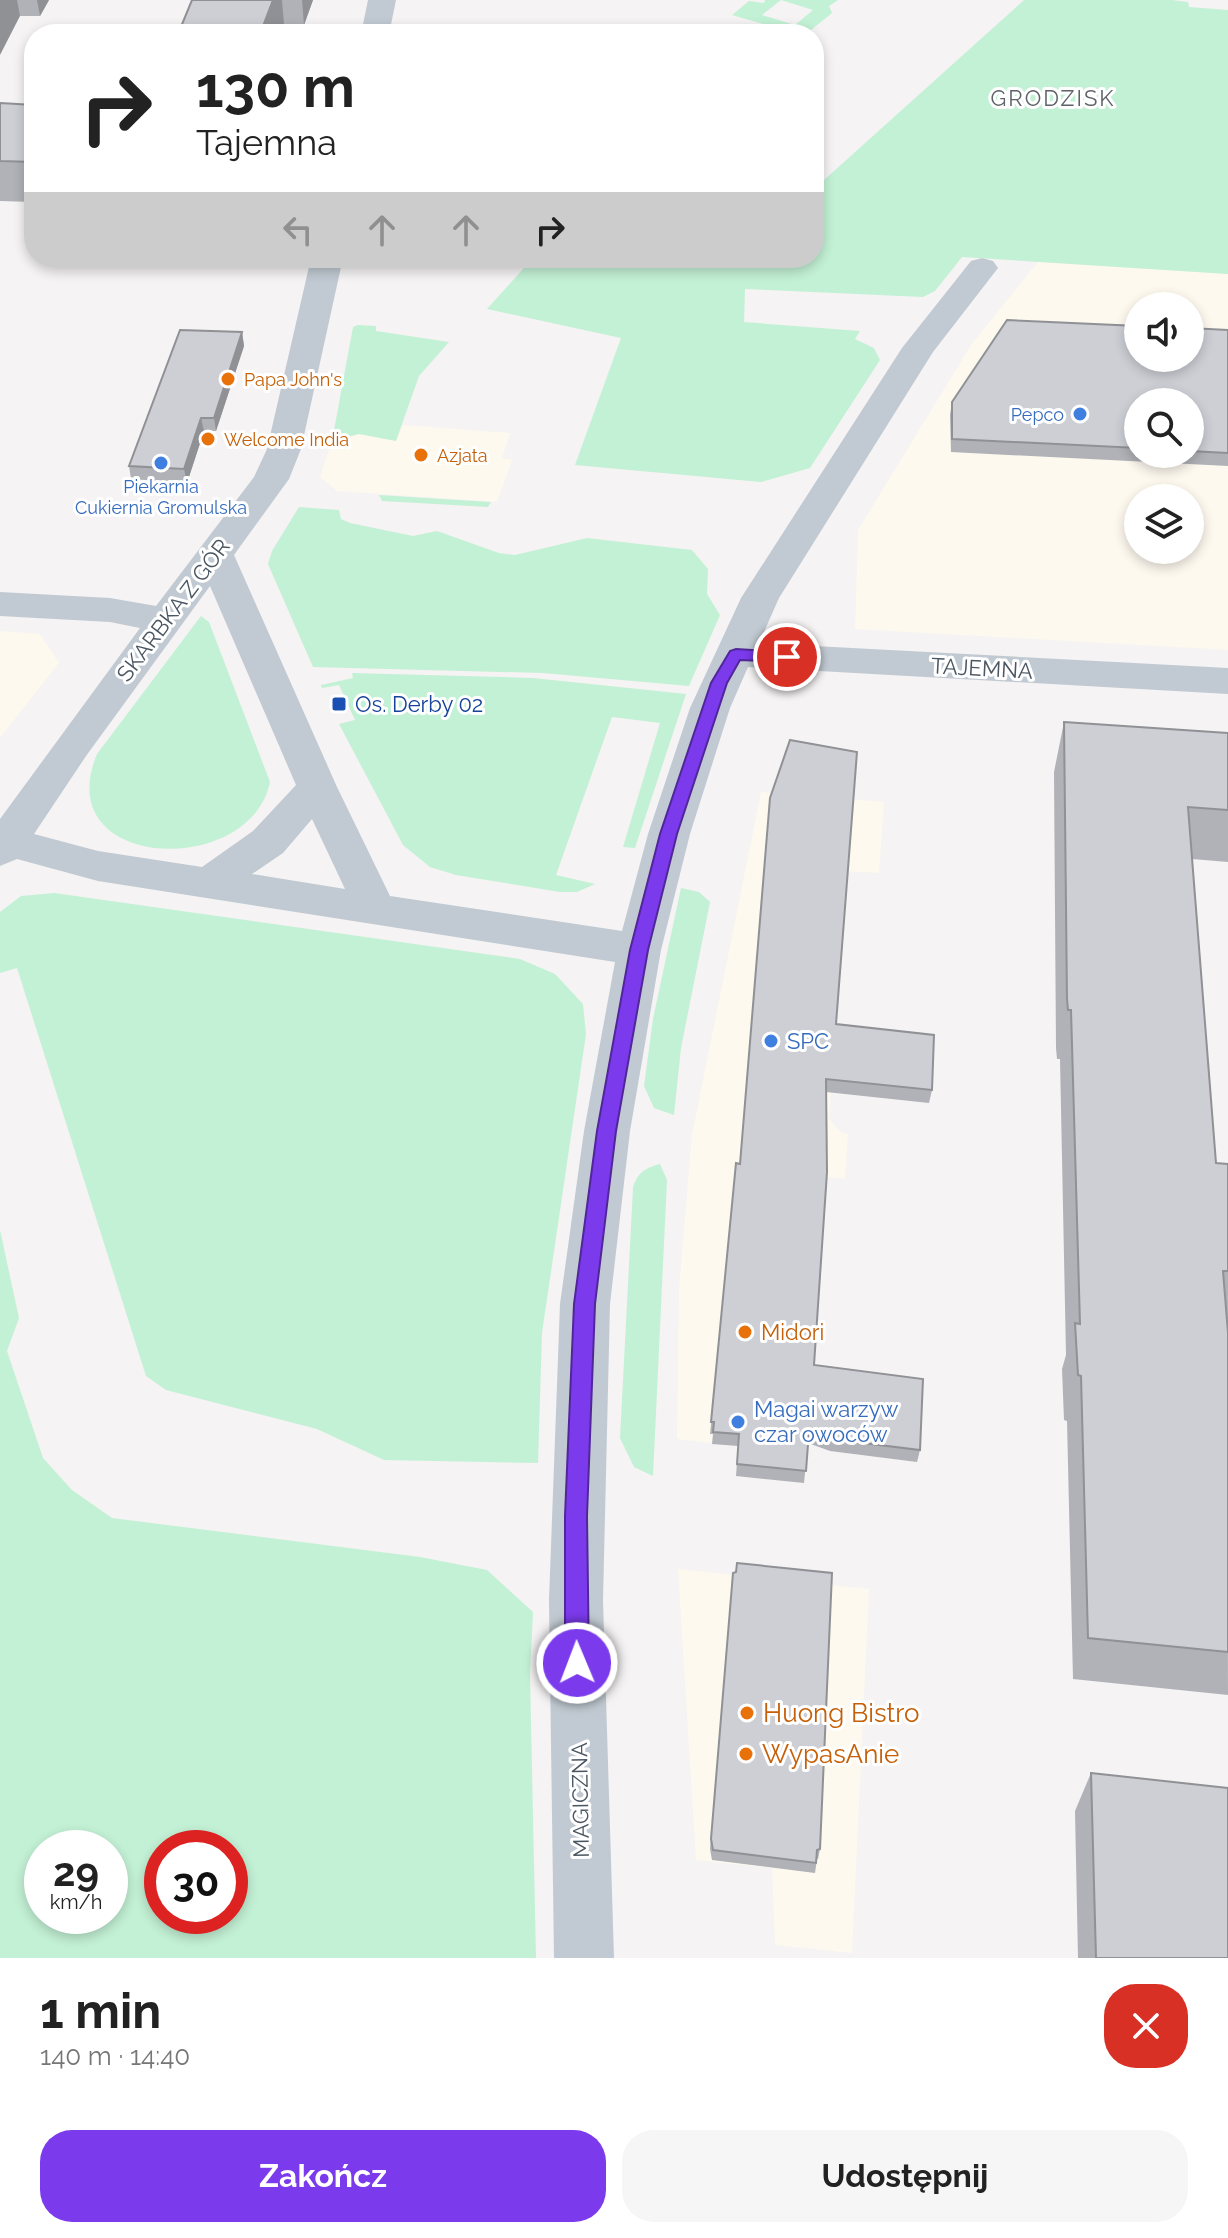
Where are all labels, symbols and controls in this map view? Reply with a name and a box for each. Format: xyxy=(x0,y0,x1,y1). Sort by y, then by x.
text: 130 m xyxy=(196,54,355,120)
icon: right xyxy=(64,56,168,160)
district label: GRODZISK xyxy=(991,85,1115,111)
text: Tajemna xyxy=(196,121,337,163)
icon: left xyxy=(276,208,320,252)
icon: ahead xyxy=(360,208,404,252)
icon: ahead xyxy=(444,208,488,252)
icon: right xyxy=(528,208,572,252)
map controls xyxy=(1124,292,1204,564)
button: sound xyxy=(1124,292,1204,372)
place label: Papa John's xyxy=(244,369,342,390)
marker: Papa John's xyxy=(219,370,237,388)
button: search xyxy=(1124,388,1204,468)
place label: Pepco xyxy=(1011,404,1064,425)
marker: Pepco xyxy=(1071,405,1089,423)
place label: Welcome India xyxy=(224,429,349,450)
marker: Welcome India xyxy=(199,430,217,448)
place label: Azjata xyxy=(437,445,488,466)
marker: Azjata xyxy=(412,446,430,464)
marker: Piekarnia Cukiernia Gromulska xyxy=(152,454,170,472)
place label: Piekarnia Cukiernia Gromulska xyxy=(75,476,247,518)
button: layers xyxy=(1124,484,1204,564)
street label: SKARBKA Z GÓR xyxy=(111,534,235,686)
pin xyxy=(753,623,821,691)
icon: arrive xyxy=(765,635,809,679)
street label: TAJEMNA xyxy=(930,652,1034,684)
place label: Os. Derby 02 xyxy=(355,691,483,717)
marker: Os. Derby 02 xyxy=(330,695,348,713)
place label: SPC xyxy=(787,1028,829,1054)
marker: SPC xyxy=(762,1032,780,1050)
place label: Midori xyxy=(761,1319,824,1345)
marker: Midori xyxy=(736,1323,754,1341)
place label: Magai warzyw czar owoców xyxy=(754,1396,899,1447)
marker: Magai warzyw czar owoców xyxy=(729,1413,747,1431)
position arrow xyxy=(535,1621,619,1705)
place label: Huong Bistro xyxy=(763,1698,919,1728)
marker: Huong Bistro xyxy=(738,1704,756,1722)
place label: WypasAnie xyxy=(762,1739,899,1769)
street label: MAGICZNA xyxy=(566,1742,594,1858)
marker: WypasAnie xyxy=(737,1745,755,1763)
speed limit sign: 30 xyxy=(144,1830,248,1934)
text: 29 xyxy=(53,1848,99,1895)
text: km/h xyxy=(50,1890,102,1914)
text: 1 min xyxy=(40,1983,161,2039)
button: close xyxy=(1104,1984,1188,2068)
text: 140 m · 14:40 xyxy=(40,2041,190,2071)
button: Zakończ xyxy=(40,2130,606,2222)
button: Udostępnij xyxy=(622,2130,1188,2222)

